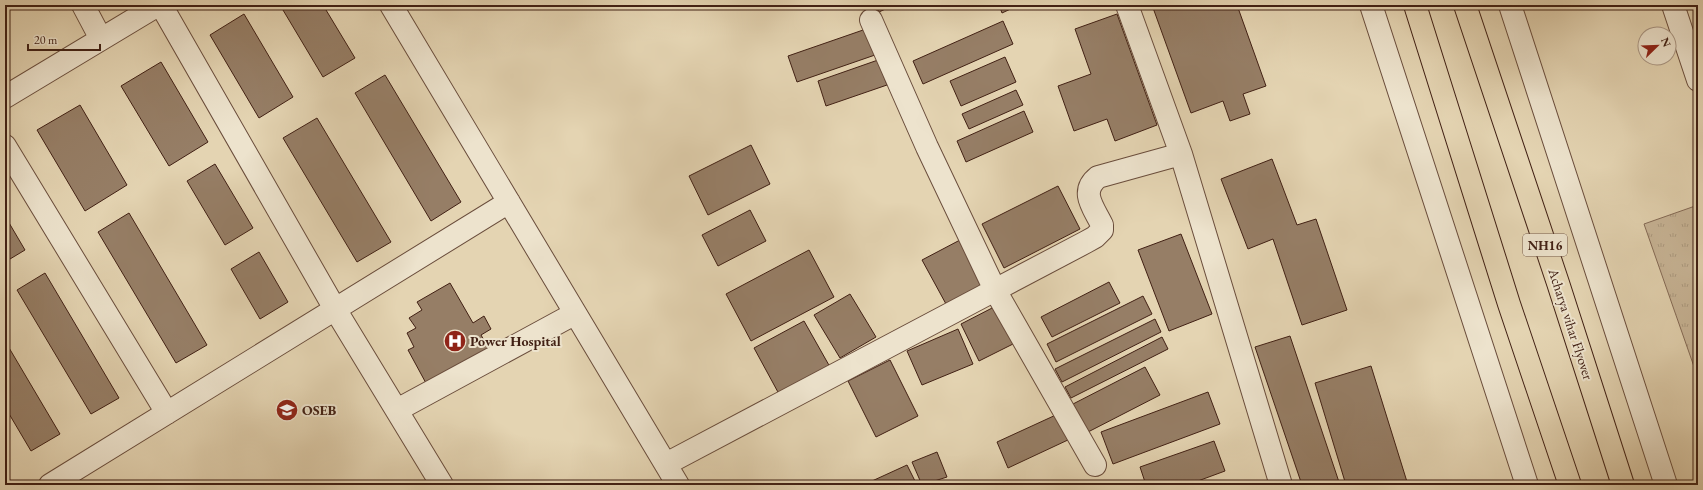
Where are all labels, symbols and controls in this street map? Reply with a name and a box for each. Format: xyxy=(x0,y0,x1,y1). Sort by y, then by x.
scale bar xyxy=(28,26,100,52)
north arrow xyxy=(1637,26,1677,66)
text: 20 m xyxy=(34,32,58,48)
text: N xyxy=(1658,35,1674,49)
road number: NH16 xyxy=(1523,234,1567,256)
street label: Acharya vihar Flyover xyxy=(1544,265,1598,382)
hospital icon: Power Hospital xyxy=(442,328,468,354)
place label: Power Hospital xyxy=(470,332,561,350)
school or university icon: OSEB xyxy=(274,397,300,423)
place label: OSEB xyxy=(302,401,337,419)

